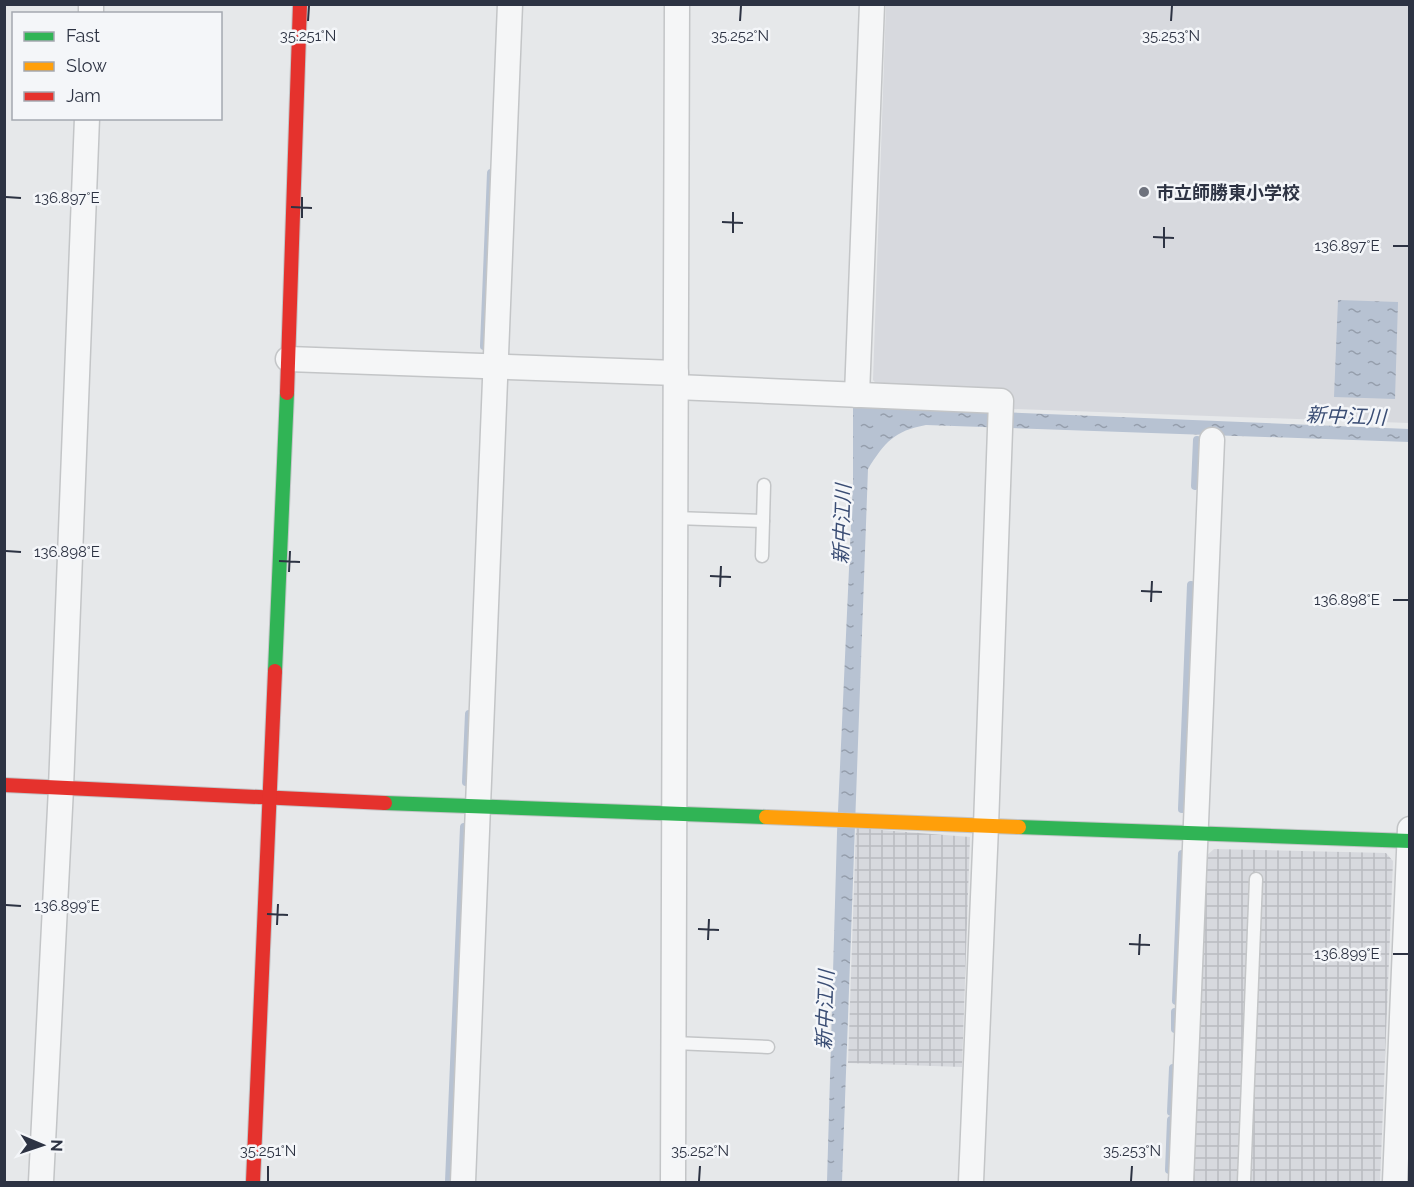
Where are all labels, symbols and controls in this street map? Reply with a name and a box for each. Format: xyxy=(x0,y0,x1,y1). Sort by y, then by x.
legend xyxy=(12,12,222,120)
text: Fast xyxy=(66,25,100,46)
text: 35.251°N xyxy=(280,27,336,45)
text: 35.252°N xyxy=(711,27,769,45)
text: 35.253°N xyxy=(1142,27,1200,45)
text: Slow xyxy=(66,55,107,76)
text: Jam xyxy=(66,85,101,106)
place label: 市立師勝東小学校 xyxy=(1156,182,1300,203)
marker: 市立師勝東小学校 xyxy=(1137,185,1151,199)
text: 136.897°E xyxy=(34,189,100,207)
text: 136.897°E xyxy=(1314,237,1380,255)
water label: 新中江川 xyxy=(1306,403,1388,429)
water label: 新中江川 xyxy=(829,482,855,564)
text: 136.898°E xyxy=(34,543,100,561)
text: 136.898°E xyxy=(1314,591,1380,609)
text: 136.899°E xyxy=(34,897,100,915)
text: 136.899°E xyxy=(1314,945,1380,963)
water label: 新中江川 xyxy=(812,968,838,1050)
north arrow xyxy=(12,1115,72,1175)
text: N xyxy=(47,1139,66,1152)
text: 35.251°N xyxy=(240,1142,296,1160)
text: 35.252°N xyxy=(671,1142,729,1160)
text: 35.253°N xyxy=(1103,1142,1161,1160)

